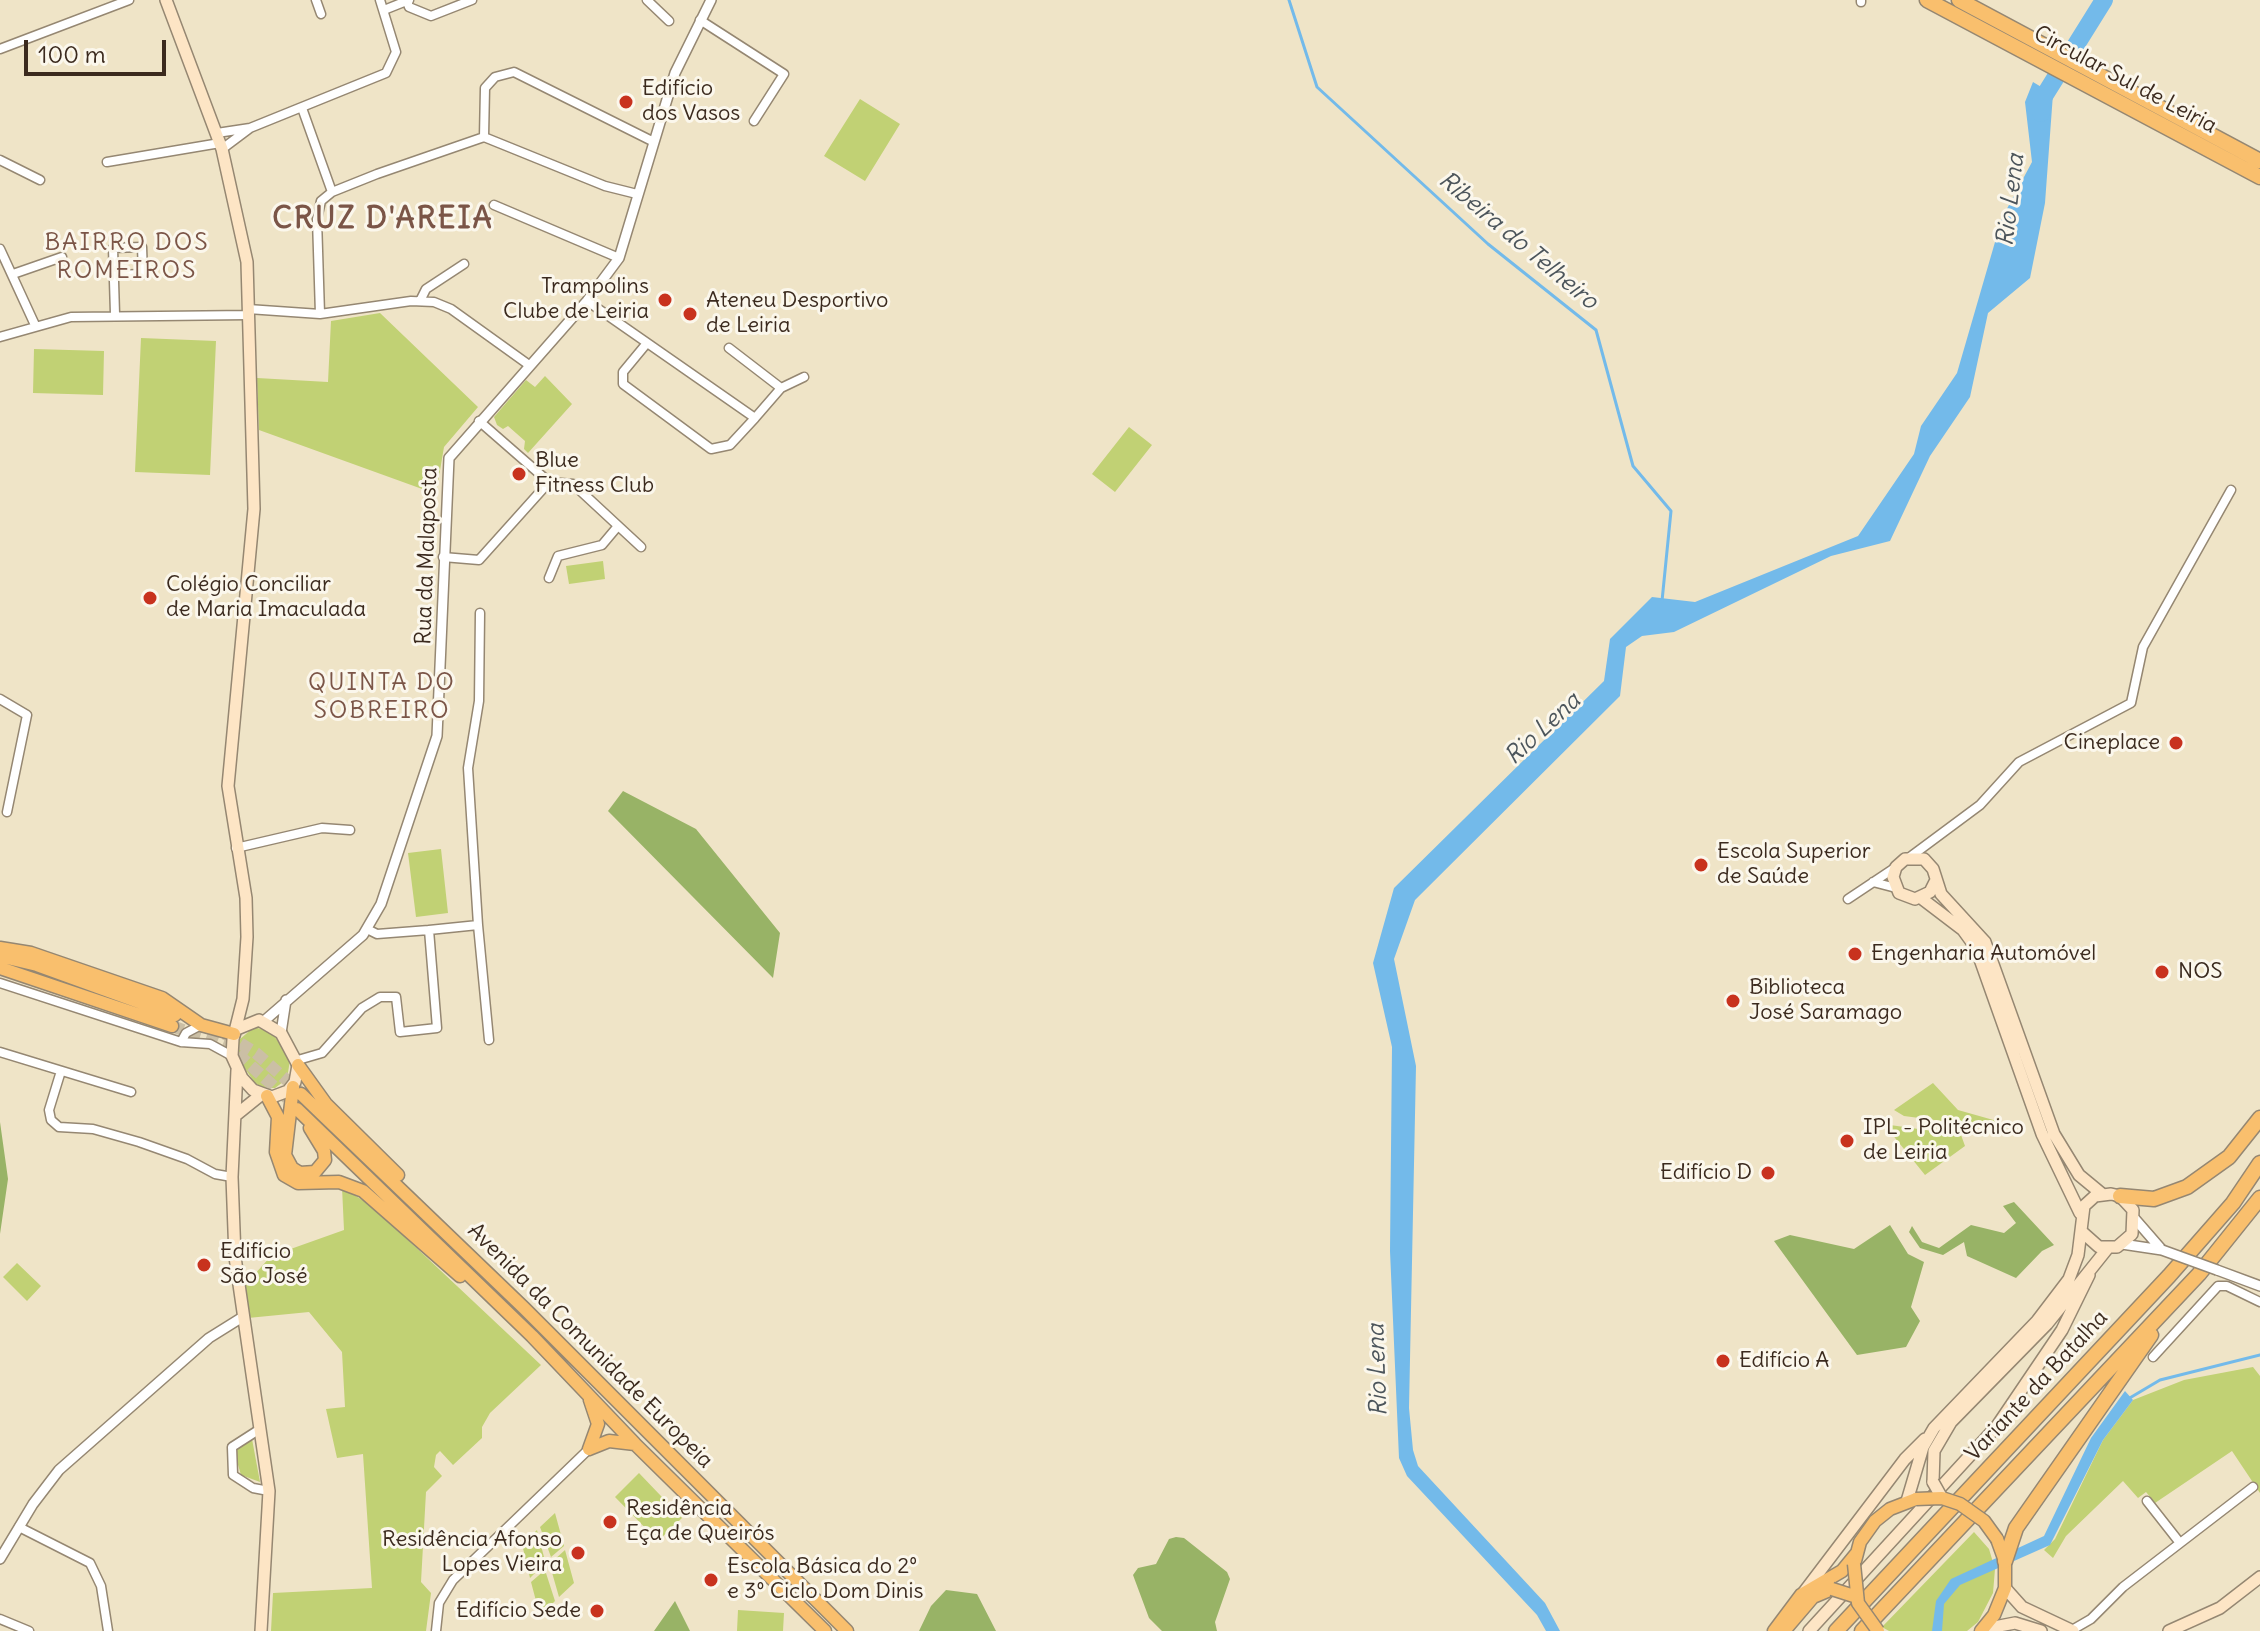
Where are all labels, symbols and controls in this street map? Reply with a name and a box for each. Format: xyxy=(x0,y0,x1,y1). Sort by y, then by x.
street label: Circular Sul de Leiria xyxy=(2029,21,2221,139)
scale bar xyxy=(28,24,170,74)
text: 100 m xyxy=(38,39,106,69)
place label: Edifício dos Vasos xyxy=(642,76,740,128)
marker: Edifício dos Vasos xyxy=(617,93,635,111)
water label: Rio Lena xyxy=(1991,152,2031,248)
water label: Ribeira do Telheiro xyxy=(1433,166,1603,316)
district label: CRUZ D'AREIA xyxy=(272,201,494,237)
district label: BAIRRO DOS ROMEIROS xyxy=(44,229,210,285)
place label: Trampolins Clube de Leiria xyxy=(503,274,649,326)
place label: Ateneu Desportivo de Leiria xyxy=(706,288,888,340)
marker: Trampolins Clube de Leiria xyxy=(656,291,674,309)
marker: Ateneu Desportivo de Leiria xyxy=(681,305,699,323)
place label: Blue Fitness Club xyxy=(535,448,654,500)
marker: Blue Fitness Club xyxy=(510,465,528,483)
street label: Rua da Malaposta xyxy=(411,467,443,645)
place label: Colégio Conciliar de Maria Imaculada xyxy=(166,572,366,624)
marker: Colégio Conciliar de Maria Imaculada xyxy=(141,589,159,607)
district label: QUINTA DO SOBREIRO xyxy=(308,669,456,725)
water label: Rio Lena xyxy=(1499,687,1587,771)
place label: Cineplace xyxy=(2063,730,2160,756)
marker: Cineplace xyxy=(2167,734,2185,752)
place label: Escola Superior de Saúde xyxy=(1717,839,1871,890)
marker: Escola Superior de Saúde xyxy=(1692,856,1710,874)
place label: Engenharia Automóvel xyxy=(1871,941,2096,967)
marker: Engenharia Automóvel xyxy=(1846,945,1864,963)
place label: NOS xyxy=(2178,959,2222,985)
marker: NOS xyxy=(2153,963,2171,981)
place label: Biblioteca José Saramago xyxy=(1749,975,1902,1026)
marker: Biblioteca José Saramago xyxy=(1724,992,1742,1010)
place label: IPL - Politécnico de Leiria xyxy=(1863,1115,2024,1166)
marker: IPL - Politécnico de Leiria xyxy=(1838,1132,1856,1150)
place label: Edifício D xyxy=(1660,1160,1752,1186)
marker: Edifício D xyxy=(1759,1164,1777,1182)
street label: Avenida da Comunidade Europeia xyxy=(462,1218,718,1474)
place label: Edifício São José xyxy=(220,1239,308,1290)
marker: Edifício São José xyxy=(195,1256,213,1274)
street label: Variante da Batalha xyxy=(1960,1305,2114,1467)
water label: Rio Lena xyxy=(1362,1323,1394,1417)
place label: Edifício A xyxy=(1739,1348,1829,1374)
marker: Edifício A xyxy=(1714,1352,1732,1370)
place label: Residência Eça de Queirós xyxy=(626,1496,775,1548)
marker: Residência Eça de Queirós xyxy=(601,1513,619,1531)
place label: Residência Afonso Lopes Vieira xyxy=(382,1527,562,1578)
marker: Residência Afonso Lopes Vieira xyxy=(569,1544,587,1562)
place label: Escola Básica do 2º e 3º Ciclo Dom Dinis xyxy=(727,1554,924,1606)
marker: Escola Básica do 2º e 3º Ciclo Dom Dinis xyxy=(702,1571,720,1589)
place label: Edifício Sede xyxy=(456,1598,581,1624)
marker: Edifício Sede xyxy=(588,1602,606,1620)

